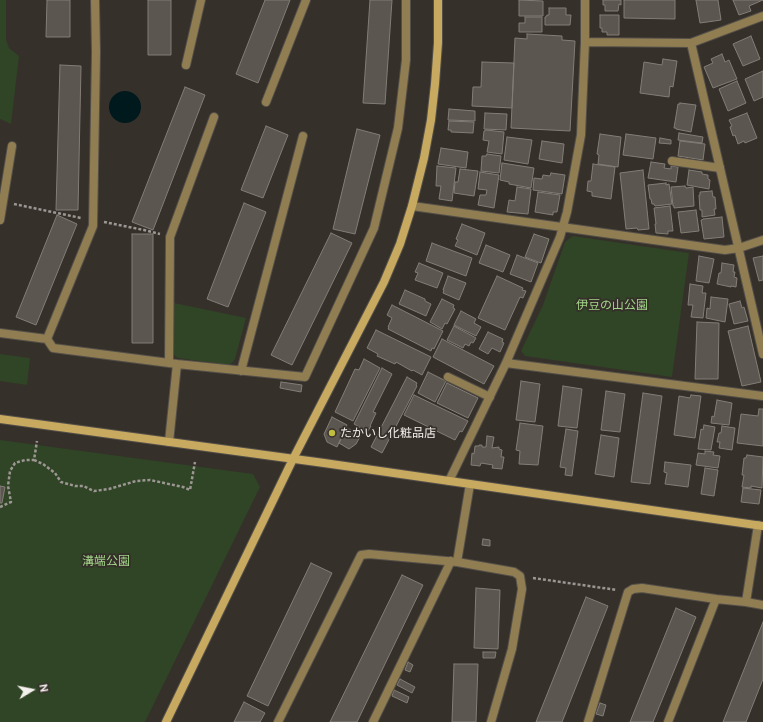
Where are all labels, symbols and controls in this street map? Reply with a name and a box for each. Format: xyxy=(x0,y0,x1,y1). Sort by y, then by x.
park label: 伊豆の山公園 xyxy=(576,298,648,312)
place label: たかいし化粧品店 xyxy=(340,426,436,440)
marker: たかいし化粧品店 xyxy=(327,428,337,438)
park label: 溝端公園 xyxy=(82,554,130,568)
north arrow xyxy=(12,670,52,710)
text: N xyxy=(37,683,50,693)

